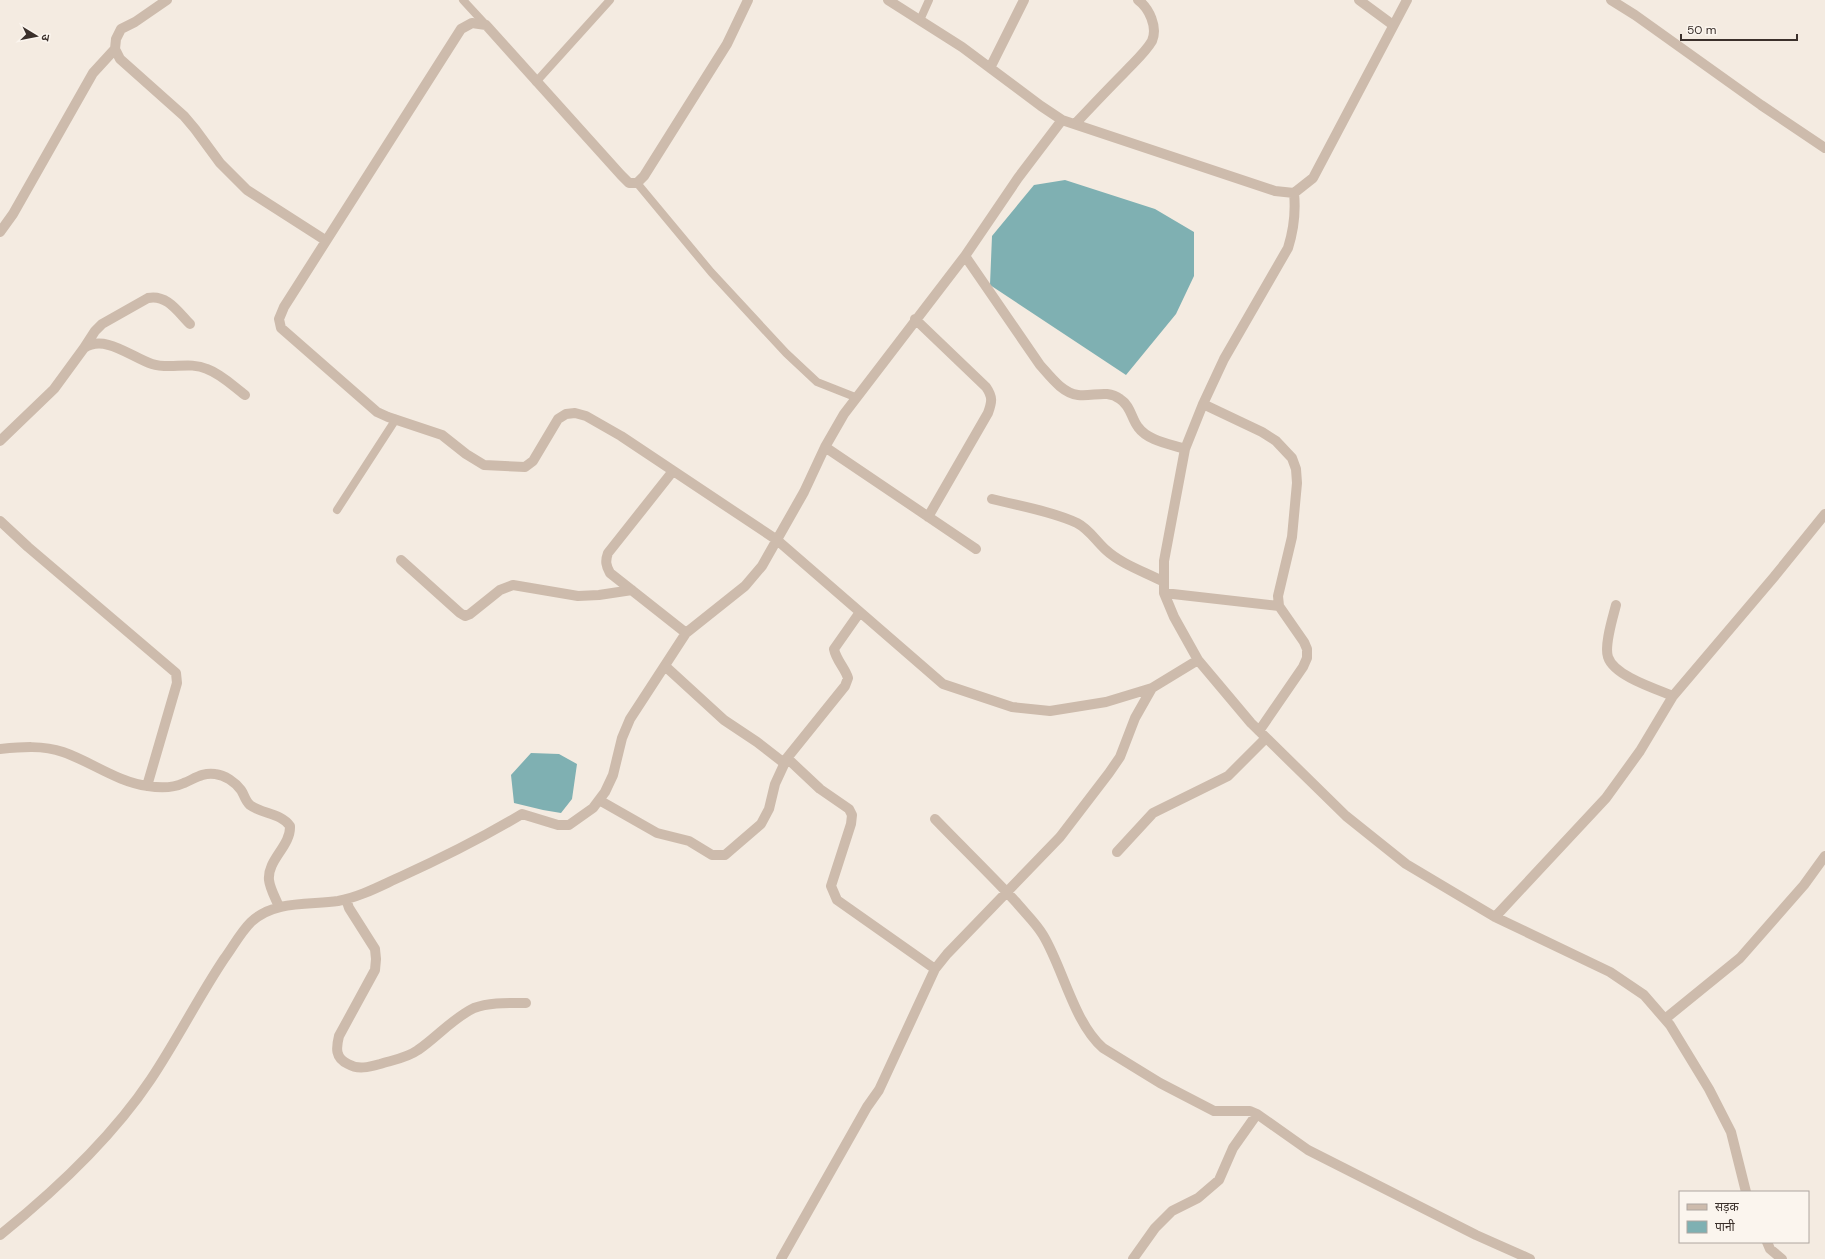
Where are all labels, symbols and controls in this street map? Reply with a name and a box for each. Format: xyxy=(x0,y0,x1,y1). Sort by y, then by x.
north arrow xyxy=(16,16,56,56)
scale bar xyxy=(1681,16,1797,42)
text: 50 m xyxy=(1687,22,1716,38)
text: उ xyxy=(38,33,53,43)
legend xyxy=(1679,1191,1809,1243)
text: सड़क xyxy=(1715,1199,1740,1215)
text: पानी xyxy=(1715,1219,1736,1235)

